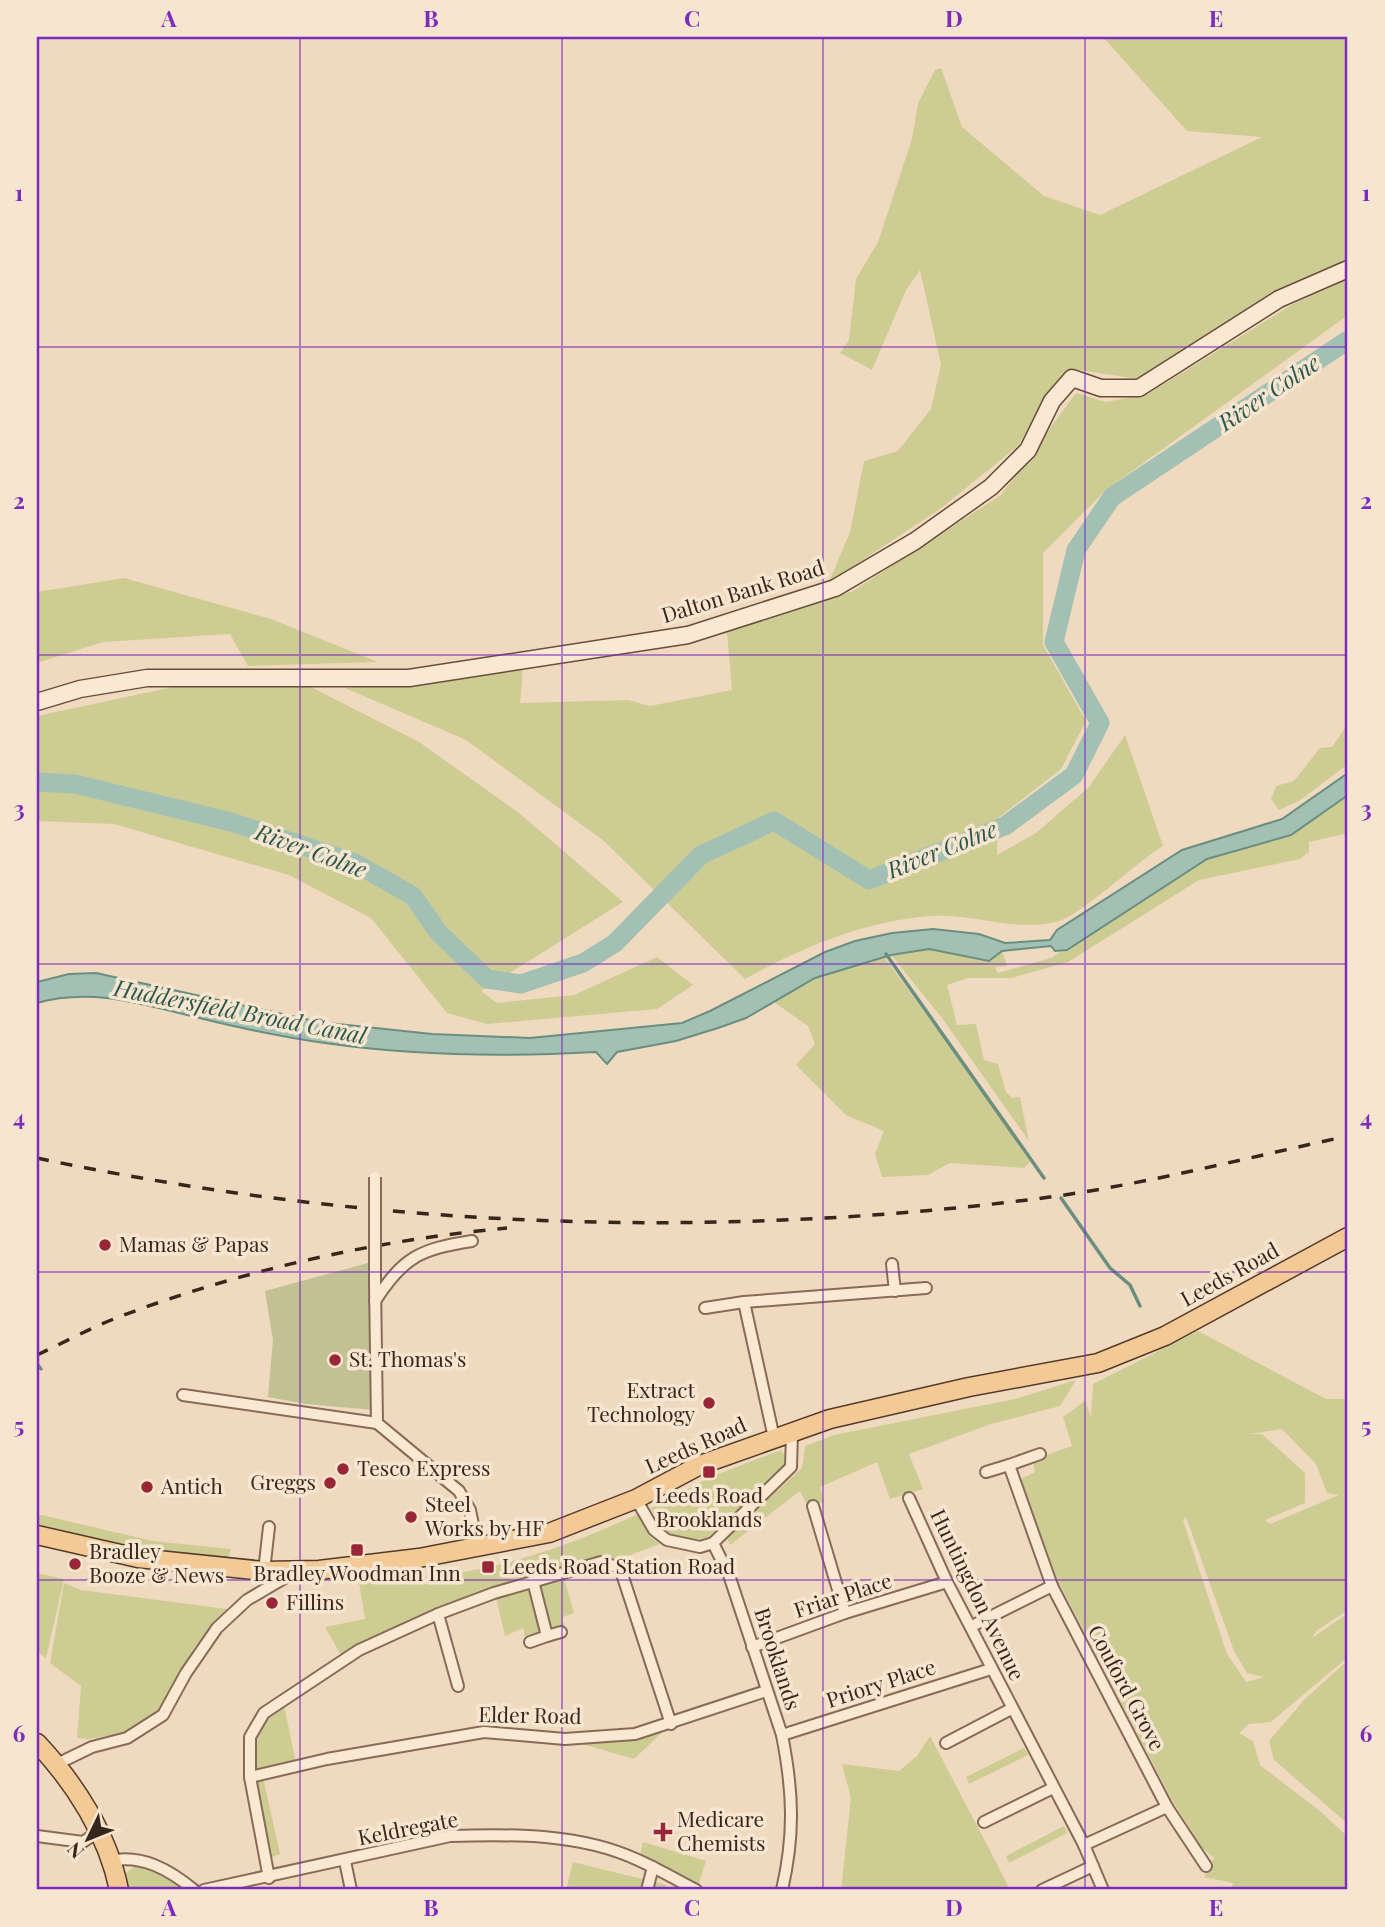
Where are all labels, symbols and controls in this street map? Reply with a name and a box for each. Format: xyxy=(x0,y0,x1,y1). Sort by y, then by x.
text: A xyxy=(160,2,177,33)
text: B xyxy=(423,2,439,33)
text: C xyxy=(684,2,700,33)
text: D xyxy=(945,2,963,33)
text: E xyxy=(1209,2,1223,33)
text: 1 xyxy=(15,176,24,207)
text: 1 xyxy=(1362,176,1371,207)
water label: River Colne xyxy=(1211,346,1325,438)
text: 2 xyxy=(13,484,25,515)
text: 2 xyxy=(1360,484,1372,515)
street label: Dalton Bank Road xyxy=(658,552,827,628)
text: 3 xyxy=(13,792,25,823)
text: 3 xyxy=(1360,792,1372,823)
water label: River Colne xyxy=(881,812,1001,885)
water label: River Colne xyxy=(251,815,372,884)
water label: Huddersfield Broad Canal xyxy=(111,971,370,1050)
text: 4 xyxy=(13,1101,25,1132)
text: 4 xyxy=(1360,1101,1372,1132)
place label: Mamas & Papas xyxy=(119,1229,269,1257)
street label: Leeds Road xyxy=(1175,1235,1283,1312)
marker: Mamas & Papas xyxy=(97,1237,113,1253)
place label: St. Thomas's xyxy=(349,1344,466,1372)
marker: St. Thomas's xyxy=(327,1352,343,1368)
place label: Extract Technology xyxy=(587,1375,696,1427)
marker: Extract Technology xyxy=(701,1395,717,1411)
text: 5 xyxy=(14,1409,24,1440)
street label: Leeds Road xyxy=(640,1409,750,1479)
text: 5 xyxy=(1361,1409,1371,1440)
place label: Tesco Express xyxy=(357,1453,490,1481)
marker: Tesco Express xyxy=(335,1461,351,1477)
marker: Leeds Road Brooklands xyxy=(701,1464,717,1480)
place label: Greggs xyxy=(250,1467,316,1495)
place label: Antich xyxy=(160,1471,224,1499)
marker: Greggs xyxy=(322,1475,338,1491)
marker: Antich xyxy=(139,1479,155,1495)
place label: Leeds Road Brooklands xyxy=(655,1480,763,1532)
place label: Steel Works by HF xyxy=(424,1489,544,1541)
street label: Huntingdon Avenue xyxy=(925,1504,1032,1684)
marker: Steel Works by HF xyxy=(403,1509,419,1525)
place label: Bradley Booze & News xyxy=(89,1536,224,1588)
marker: Bradley Woodman Inn xyxy=(349,1542,365,1558)
place label: Leeds Road Station Road xyxy=(502,1551,735,1579)
marker: Bradley Booze & News xyxy=(67,1556,83,1572)
place label: Bradley Woodman Inn xyxy=(253,1558,461,1586)
marker: Leeds Road Station Road xyxy=(480,1559,496,1575)
street label: Friar Place xyxy=(790,1565,895,1623)
place label: Fillins xyxy=(286,1587,344,1615)
marker: Fillins xyxy=(264,1595,280,1611)
street label: Brooklands xyxy=(749,1604,809,1713)
street label: Couford Grove xyxy=(1083,1619,1173,1755)
street label: Priory Place xyxy=(822,1651,939,1713)
street label: Elder Road xyxy=(478,1699,582,1729)
text: 6 xyxy=(13,1717,26,1748)
text: 6 xyxy=(1360,1717,1373,1748)
north arrow xyxy=(52,1804,122,1874)
street label: Keldregate xyxy=(355,1804,460,1850)
place label: Medicare Chemists xyxy=(677,1804,765,1856)
marker: Medicare Chemists xyxy=(655,1824,671,1840)
text: N xyxy=(60,1837,89,1865)
text: A xyxy=(160,1891,177,1922)
text: B xyxy=(423,1891,439,1922)
text: C xyxy=(684,1891,700,1922)
text: D xyxy=(945,1891,963,1922)
text: E xyxy=(1209,1891,1223,1922)

